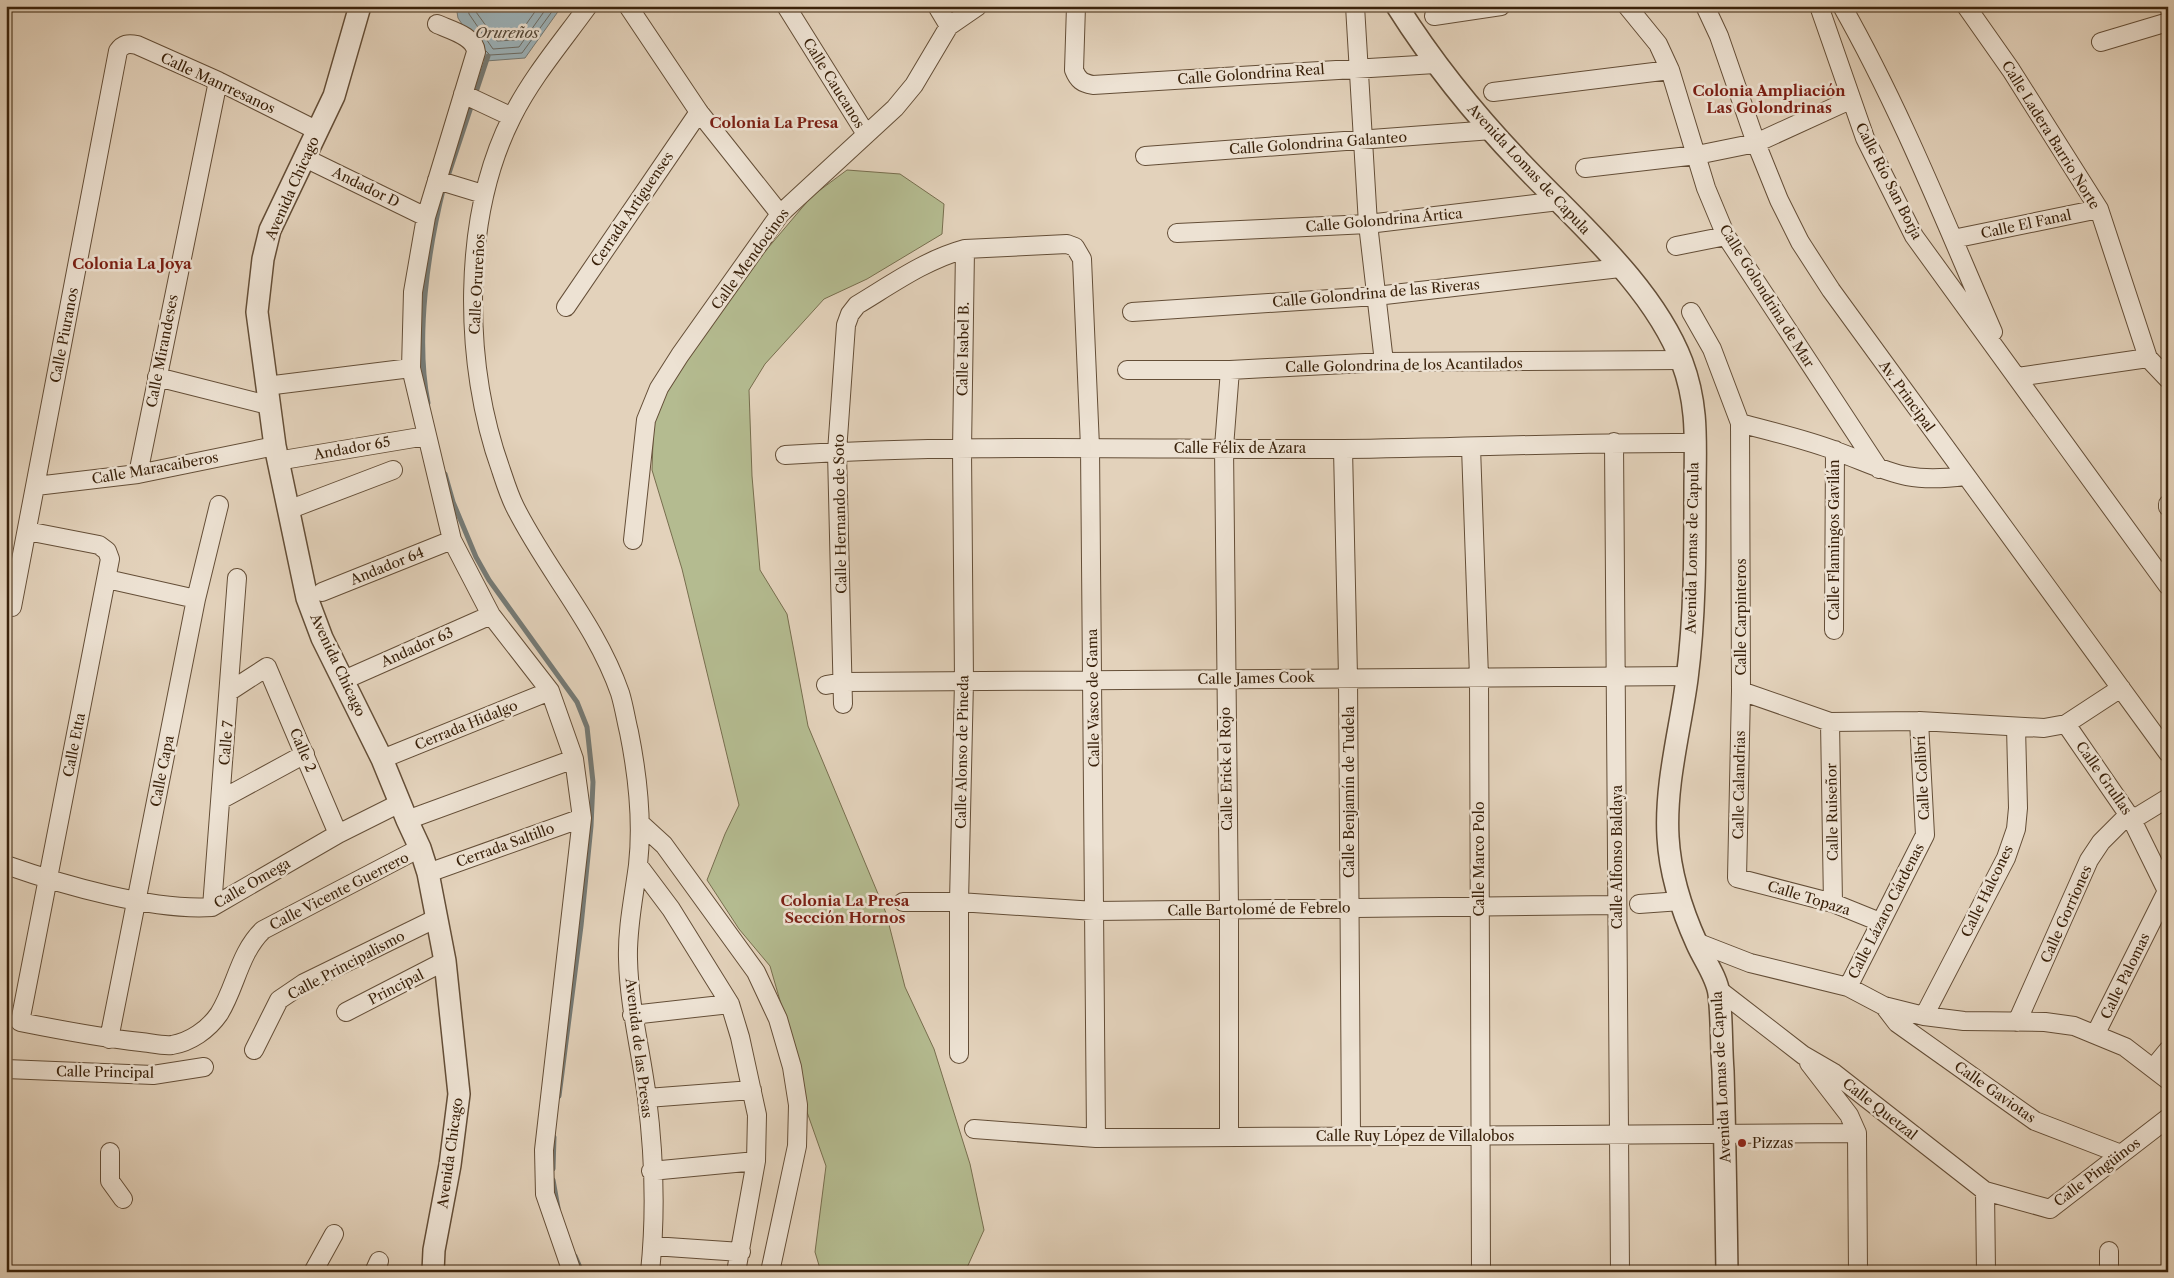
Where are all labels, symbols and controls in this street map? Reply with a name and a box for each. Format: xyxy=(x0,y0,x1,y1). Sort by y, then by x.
water label: Orureños xyxy=(475,23,539,42)
street label: Calle Caucanos xyxy=(799,35,869,131)
street label: Calle Manrresanos xyxy=(158,49,278,117)
street label: Calle Ladera Barrio Norte xyxy=(1998,57,2104,213)
street label: Calle Golondrina Real xyxy=(1177,60,1325,88)
district label: Colonia Ampliación Las Golondrinas xyxy=(1692,81,1846,117)
street label: Avenida Lomas de Capula xyxy=(1463,99,1595,239)
district label: Colonia La Presa xyxy=(709,113,839,132)
street label: Calle Río San Borja xyxy=(1852,120,1927,243)
street label: Calle Golondrina Galanteo xyxy=(1229,128,1407,158)
street label: Avenida Chicago xyxy=(261,133,323,244)
street label: Cerrada Artiguenses xyxy=(587,148,677,270)
street label: Andador D xyxy=(328,163,403,211)
street label: Calle Golondrina Ártica xyxy=(1305,204,1464,236)
street label: Calle Mendocinos xyxy=(707,205,793,313)
street label: Calle El Fanal xyxy=(1979,206,2073,242)
street label: Calle Golondrina de Mar xyxy=(1716,221,1818,371)
street label: Calle Orureños xyxy=(465,233,489,335)
district label: Colonia La Joya xyxy=(72,254,192,273)
street label: Calle Golondrina de las Riveras xyxy=(1272,275,1480,311)
street label: Calle Piuranos xyxy=(46,286,82,384)
street label: Calle Mirandeses xyxy=(142,293,182,409)
street label: Calle Isabel B. xyxy=(953,302,973,396)
street label: Calle Golondrina de los Acantilados xyxy=(1285,354,1523,376)
street label: Av. Principal xyxy=(1875,356,1939,435)
street label: Andador 65 xyxy=(311,432,392,464)
street label: Calle Hernando de Soto xyxy=(830,434,850,594)
street label: Calle Félix de Azara xyxy=(1174,439,1307,457)
street label: Calle Maracaiberos xyxy=(90,448,220,488)
street label: Calle Flamingos Gavilán xyxy=(1825,459,1843,620)
street label: Avenida Lomas de Capula xyxy=(1681,461,1703,635)
street label: Andador 64 xyxy=(347,543,426,589)
street label: Calle Carpinteros xyxy=(1732,559,1750,675)
street label: Avenida Chicago xyxy=(306,610,370,719)
street label: Andador 63 xyxy=(377,623,456,671)
street label: Calle Vasco de Gama xyxy=(1083,628,1103,767)
street label: Calle James Cook xyxy=(1197,668,1316,688)
street label: Calle Alonso de Pineda xyxy=(952,674,972,829)
street label: Cerrada Hidalgo xyxy=(412,696,520,754)
street label: Calle Benjamín de Tudela xyxy=(1340,705,1358,878)
street label: Calle Erick el Rojo xyxy=(1216,707,1236,831)
street label: Calle Etta xyxy=(59,711,89,779)
street label: Calle 7 xyxy=(215,720,237,766)
street label: Calle 2 xyxy=(286,725,320,775)
street label: Calle Calandrias xyxy=(1729,730,1749,840)
street label: Calle Capa xyxy=(146,733,178,808)
street label: Calle Colibrí xyxy=(1911,735,1933,821)
street label: Calle Grullas xyxy=(2072,738,2136,818)
street label: Calle Ruiseñor xyxy=(1822,763,1842,861)
street label: Calle Alfonso Baldaya xyxy=(1608,784,1626,929)
street label: Calle Marco Polo xyxy=(1470,801,1488,917)
street label: Cerrada Saltillo xyxy=(453,819,557,871)
street label: Calle Lázaro Cárdenas xyxy=(1844,840,1928,982)
street label: Calle Halcones xyxy=(1957,842,2017,940)
street label: Calle Vicente Guerrero xyxy=(266,848,412,934)
street label: Calle Omega xyxy=(211,854,294,912)
street label: Calle Gorriones xyxy=(2036,862,2096,966)
street label: Calle Topaza xyxy=(1765,877,1853,919)
district label: Colonia La Presa Sección Hornos xyxy=(780,891,910,927)
street label: Calle Bartolomé de Febrelo xyxy=(1167,898,1351,920)
street label: Calle Principalismo xyxy=(285,927,407,1003)
street label: Calle Palomas xyxy=(2096,930,2154,1022)
street label: Principal xyxy=(365,966,427,1008)
street label: Avenida de las Presas xyxy=(621,976,657,1119)
street label: Avenida Lomas de Capula xyxy=(1707,990,1735,1164)
street label: Calle Gaviotas xyxy=(1951,1057,2039,1127)
street label: Calle Principal xyxy=(56,1062,154,1082)
street label: Calle Quetzal xyxy=(1839,1074,1921,1144)
street label: Avenida Chicago xyxy=(433,1097,467,1210)
street label: Calle Ruy López de Villalobos xyxy=(1316,1127,1514,1145)
place label: Pizzas xyxy=(1752,1134,1793,1152)
street label: Calle Pingüinos xyxy=(2050,1134,2144,1210)
marker: Pizzas xyxy=(1736,1137,1748,1149)

